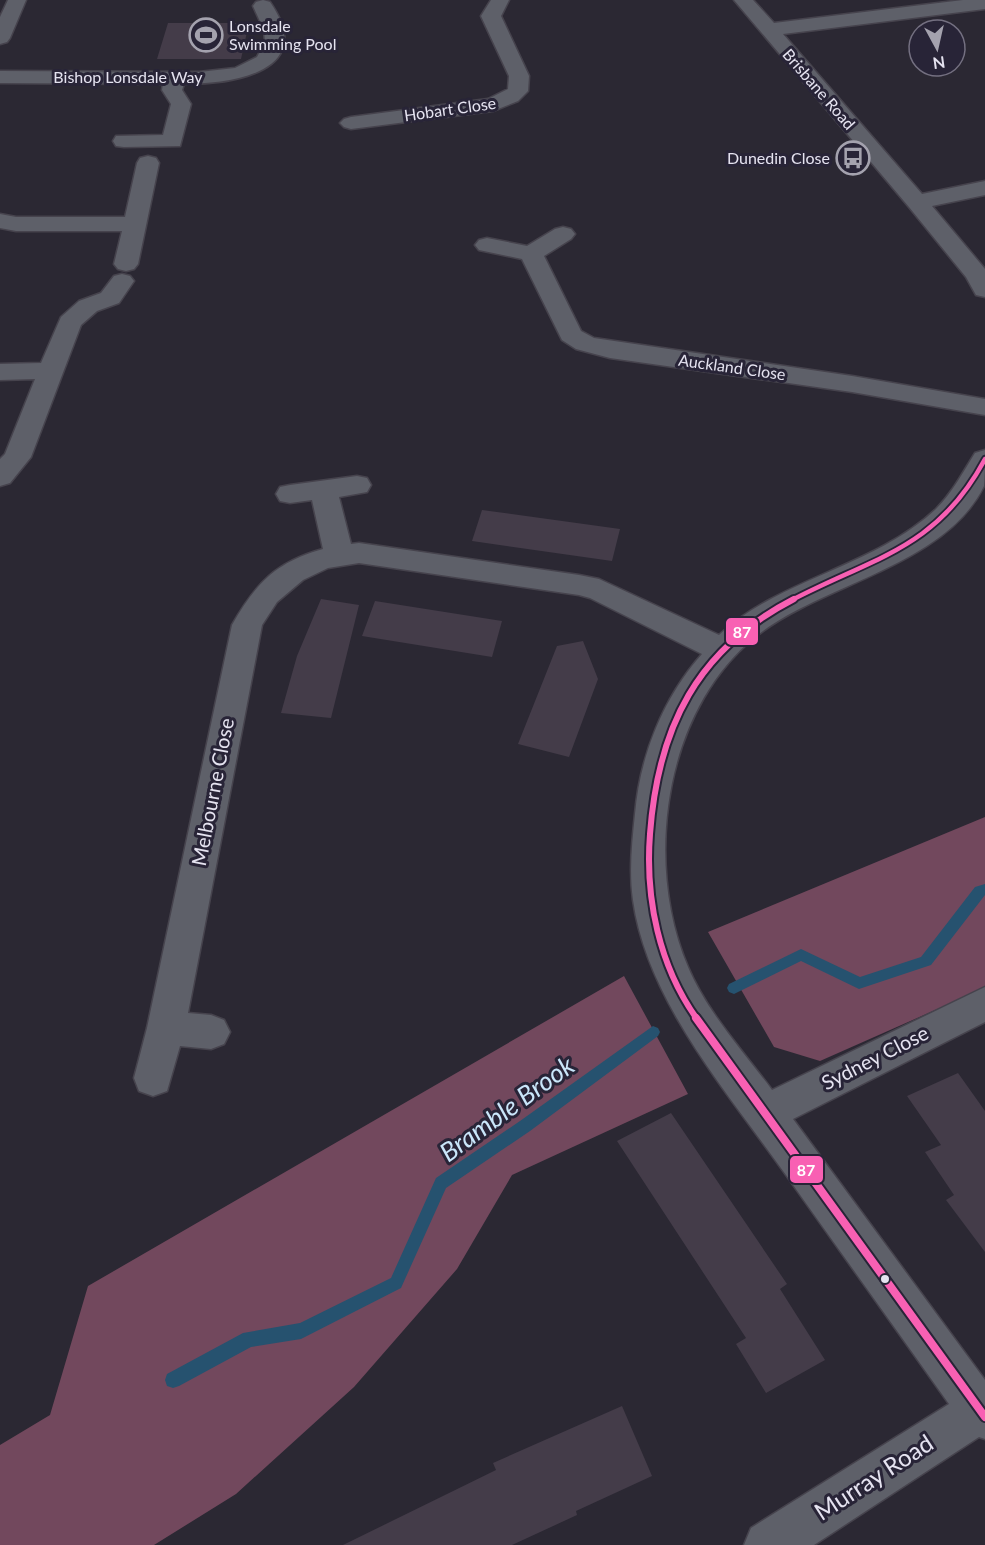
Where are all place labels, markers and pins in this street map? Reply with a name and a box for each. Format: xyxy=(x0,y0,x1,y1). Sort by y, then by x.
place label: Lonsdale Swimming Pool xyxy=(229,16,336,53)
sports icon: Lonsdale Swimming Pool xyxy=(188,17,224,53)
bus stop icon: Dunedin Close xyxy=(835,140,871,176)
place label: Dunedin Close xyxy=(727,148,830,167)
unlabelled marker xyxy=(879,1273,891,1285)

